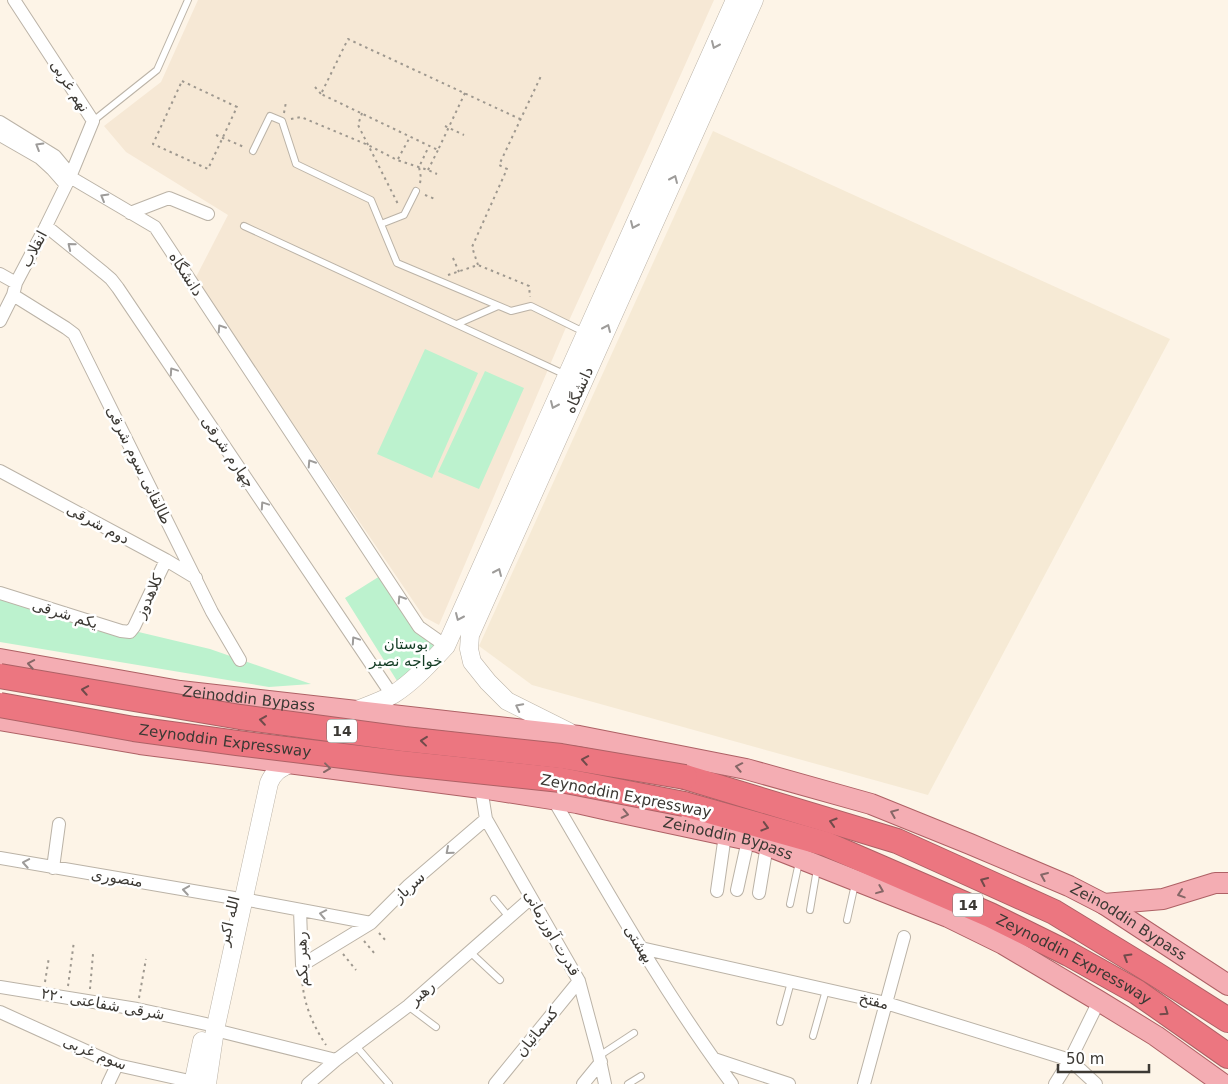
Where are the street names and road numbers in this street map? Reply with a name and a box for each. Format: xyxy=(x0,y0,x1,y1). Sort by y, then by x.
street label: نهم غربی xyxy=(46,57,94,115)
street label: انقلاب xyxy=(17,228,51,270)
street label: دانشگاه xyxy=(165,248,207,300)
street label: دانشگاه xyxy=(561,364,597,416)
street label: طالقانی سوم شرقی xyxy=(103,403,175,527)
street label: چهارم شرقی xyxy=(197,413,259,491)
street label: دوم شرقی xyxy=(64,500,132,548)
street label: کلاهدوز xyxy=(131,570,167,622)
street label: یکم شرقی xyxy=(30,595,100,633)
street label: Zeinoddin Bypass xyxy=(181,682,316,715)
road number: 14 xyxy=(327,719,357,742)
street label: Zeynoddin Expressway xyxy=(138,721,312,761)
street label: Zeynoddin Expressway xyxy=(539,771,713,821)
street label: Zeinoddin Bypass xyxy=(661,813,795,864)
street label: منصوری xyxy=(90,865,144,891)
street label: سرباز xyxy=(389,868,429,907)
street label: Zeinoddin Bypass xyxy=(1067,879,1190,965)
street label: قدرت آورزمانی xyxy=(520,887,584,979)
street label: الله اکبر xyxy=(214,894,243,949)
road number: 14 xyxy=(953,894,983,916)
street label: Zeynoddin Expressway xyxy=(993,910,1155,1008)
street label: بهشتی xyxy=(620,922,658,966)
street label: رهبر یکم xyxy=(292,931,312,987)
street label: رهبر xyxy=(405,977,438,1010)
street label: ۲۲۰ شرقی شفاعتی xyxy=(40,984,166,1024)
street label: مفتخ xyxy=(857,989,891,1013)
street label: کسمائیان xyxy=(512,1003,563,1060)
street label: سوم غربی xyxy=(60,1032,130,1074)

